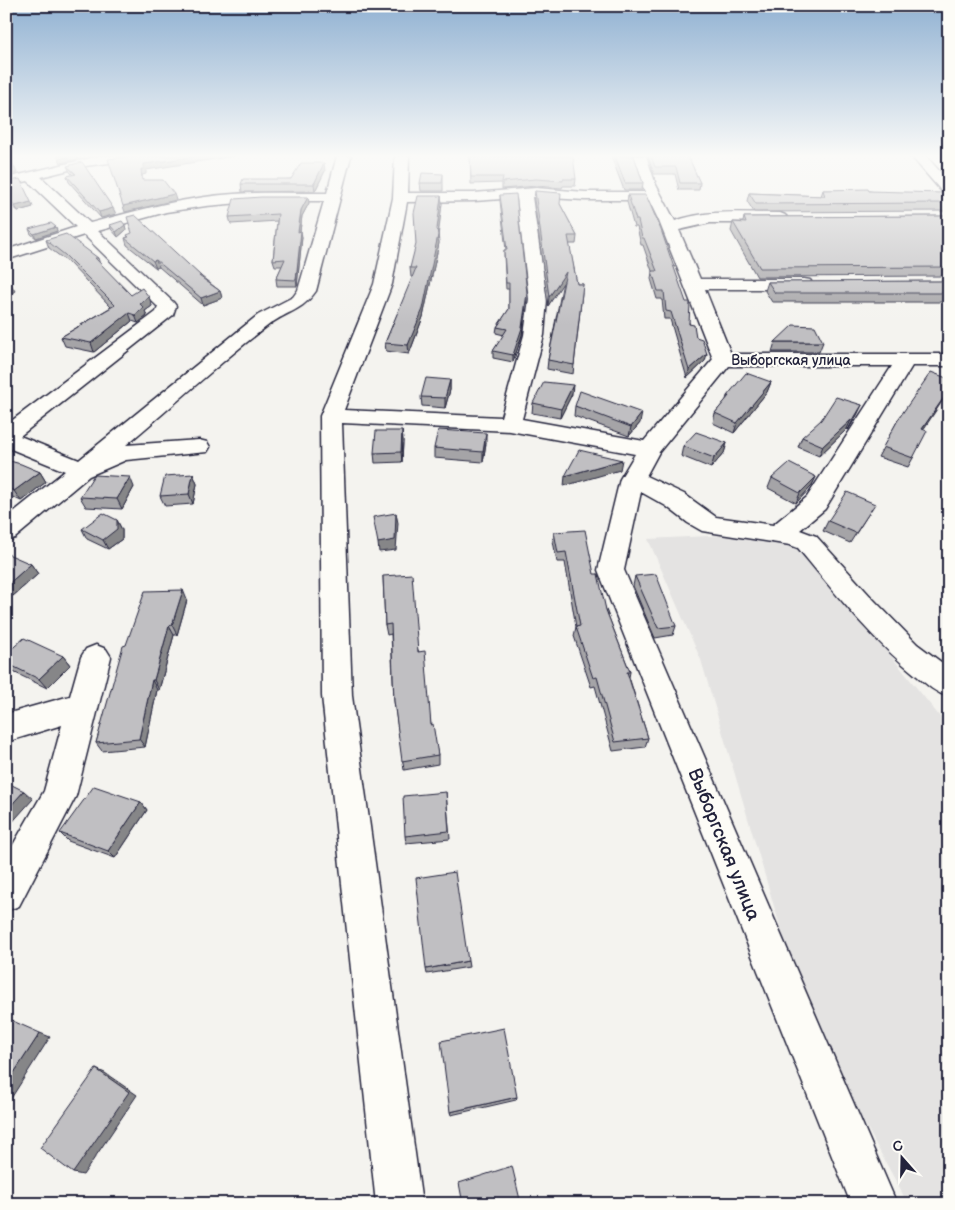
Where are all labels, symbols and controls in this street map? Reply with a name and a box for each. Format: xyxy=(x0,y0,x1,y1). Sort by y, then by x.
street label: Выборгская улица xyxy=(731,352,852,369)
street label: Выборгская улица xyxy=(683,765,765,924)
north arrow xyxy=(878,1132,928,1182)
text: С xyxy=(890,1137,905,1156)

